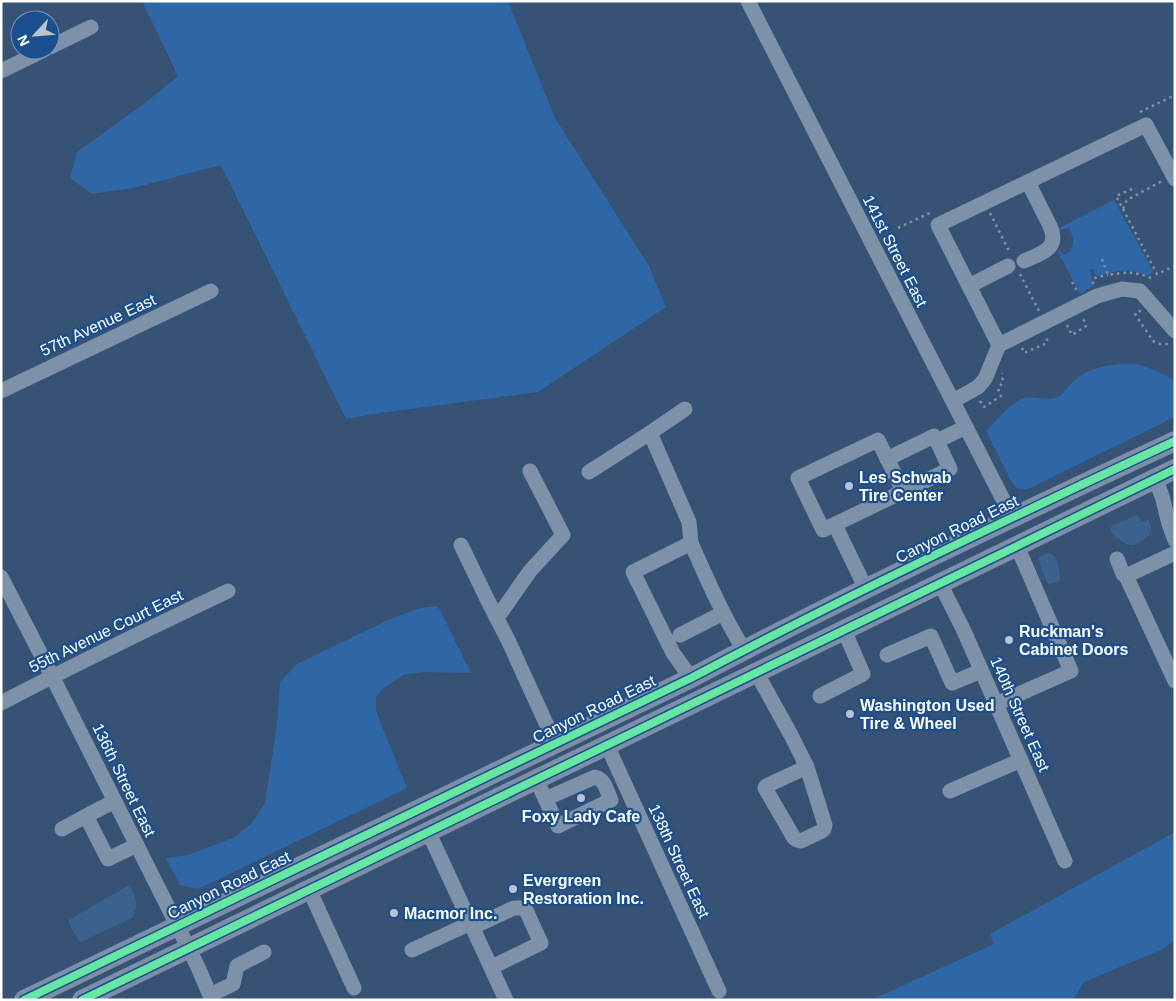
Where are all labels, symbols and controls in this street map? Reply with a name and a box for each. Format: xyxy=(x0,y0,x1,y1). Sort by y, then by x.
north arrow xyxy=(10,10,60,60)
text: N xyxy=(14,33,33,49)
street label: 141st Street East xyxy=(860,192,931,310)
street label: 57th Avenue East xyxy=(38,291,159,359)
place label: Les Schwab Tire Center xyxy=(859,469,952,504)
marker: Les Schwab Tire Center xyxy=(843,480,855,492)
street label: Canyon Road East xyxy=(893,492,1022,566)
street label: 55th Avenue Court East xyxy=(26,586,186,676)
place label: Ruckman's Cabinet Doors xyxy=(1019,623,1128,658)
marker: Ruckman's Cabinet Doors xyxy=(1003,634,1015,646)
street label: 140th Street East xyxy=(987,654,1053,774)
street label: Canyon Road East xyxy=(530,672,659,746)
place label: Washington Used Tire & Wheel xyxy=(860,697,995,732)
marker: Washington Used Tire & Wheel xyxy=(844,708,856,720)
street label: 136th Street East xyxy=(89,721,159,840)
marker: Foxy Lady Cafe xyxy=(575,792,587,804)
street label: 138th Street East xyxy=(645,801,713,921)
place label: Foxy Lady Cafe xyxy=(522,808,640,825)
street label: Canyon Road East xyxy=(165,848,294,922)
place label: Evergreen Restoration Inc. xyxy=(523,872,644,907)
marker: Evergreen Restoration Inc. xyxy=(507,883,519,895)
place label: Macmor Inc. xyxy=(404,905,497,922)
marker: Macmor Inc. xyxy=(388,907,400,919)

